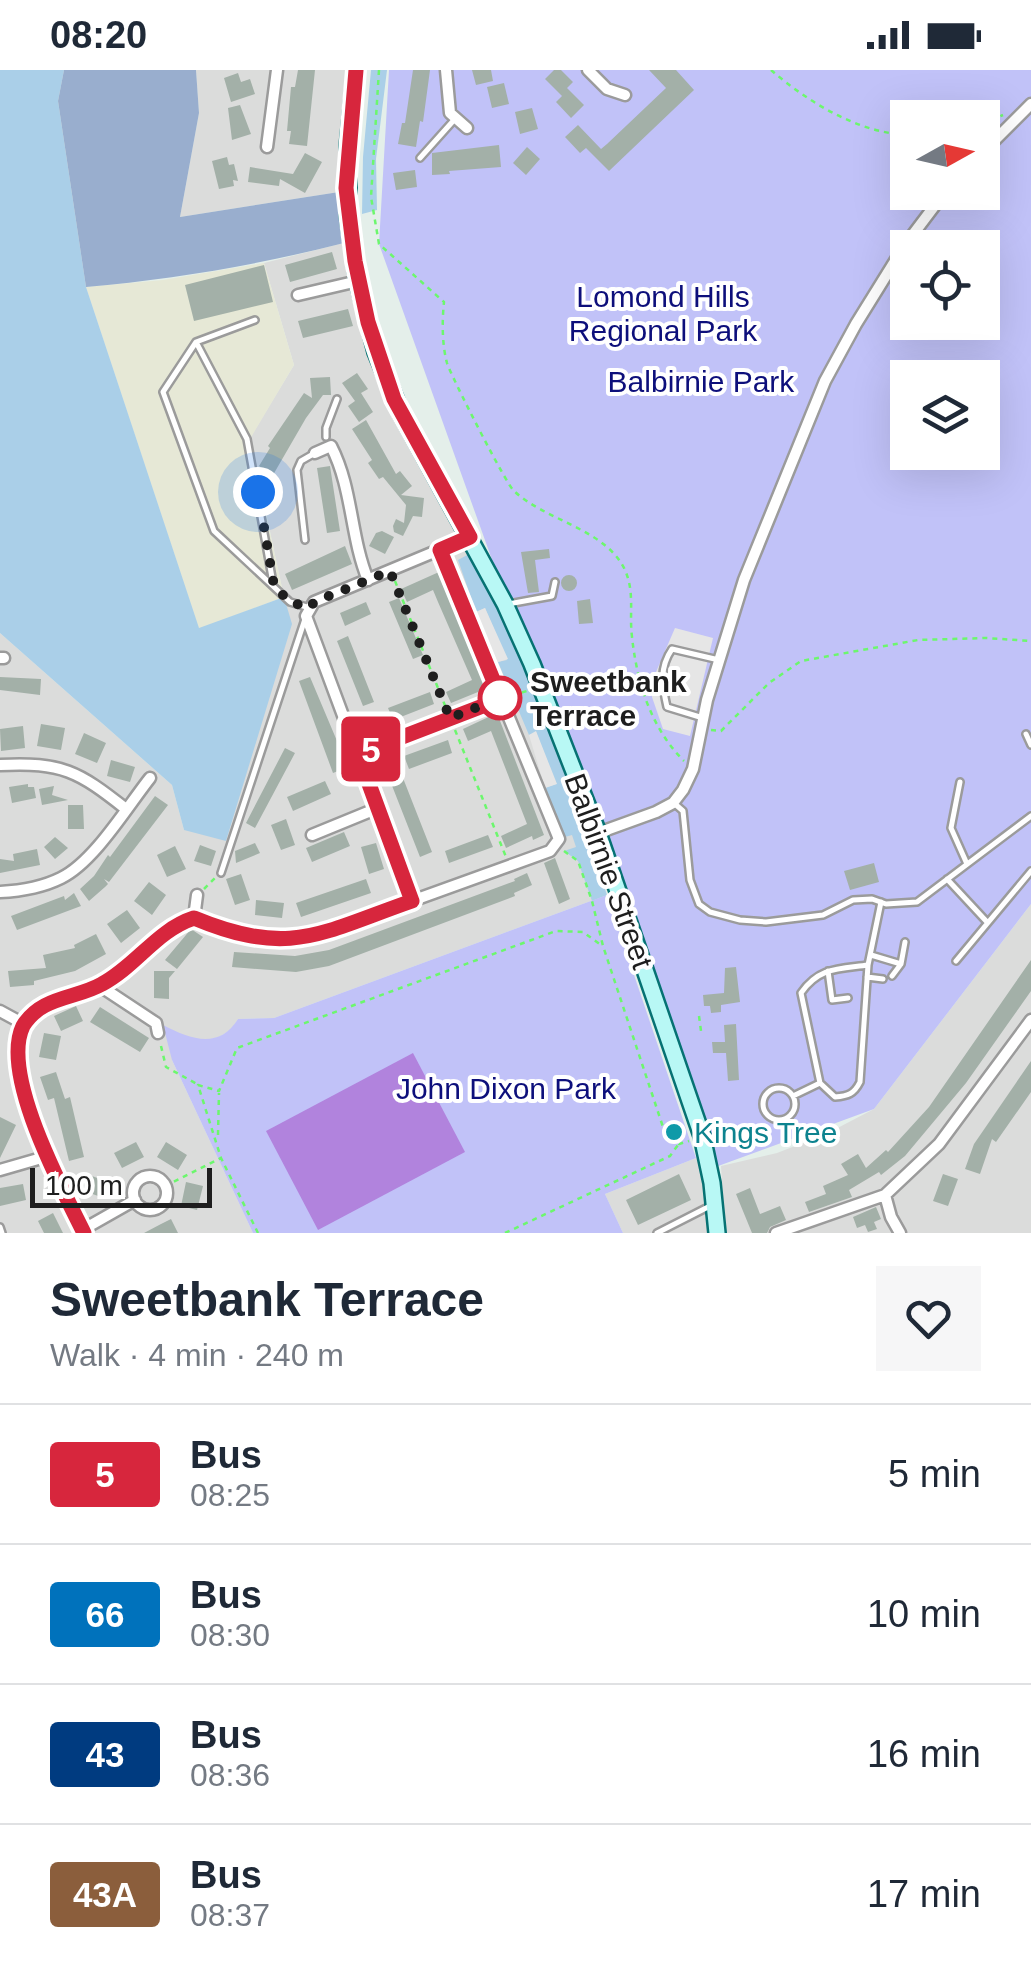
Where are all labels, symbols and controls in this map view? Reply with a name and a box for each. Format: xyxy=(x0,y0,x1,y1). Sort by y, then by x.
text: 08:20 xyxy=(50,14,147,56)
north arrow xyxy=(890,100,1000,210)
map controls xyxy=(890,100,1000,470)
button: locate xyxy=(890,230,1000,340)
park label: Lomond Hills Regional Park xyxy=(569,280,758,347)
button: layers xyxy=(890,360,1000,470)
park label: Balbirnie Park xyxy=(608,365,795,398)
your location xyxy=(233,467,283,517)
place label: Sweetbank Terrace xyxy=(530,665,687,732)
marker: Sweetbank Terrace xyxy=(479,677,521,719)
line badge: 5 xyxy=(338,716,404,782)
text: 5 xyxy=(361,730,381,769)
street label: Balbirnie Street xyxy=(558,769,660,974)
park label: John Dixon Park xyxy=(396,1072,617,1105)
place label: Kings Tree xyxy=(694,1116,837,1149)
marker: Kings Tree xyxy=(663,1121,685,1143)
scale bar xyxy=(30,1163,212,1208)
text: 100 m xyxy=(45,1170,123,1201)
button: heart xyxy=(876,1266,981,1371)
text: Sweetbank Terrace xyxy=(50,1273,484,1326)
text: Walk · 4 min · 240 m xyxy=(50,1337,344,1373)
text: Bus xyxy=(190,1434,262,1476)
text: 5 min xyxy=(888,1453,981,1495)
text: 5 xyxy=(95,1455,115,1494)
text: 08:25 xyxy=(190,1477,270,1513)
text: Bus xyxy=(190,1574,262,1616)
text: 10 min xyxy=(867,1593,981,1635)
text: 66 xyxy=(86,1595,124,1634)
text: 08:30 xyxy=(190,1617,270,1653)
text: Bus xyxy=(190,1714,262,1756)
text: 16 min xyxy=(867,1733,981,1775)
text: 43 xyxy=(86,1735,124,1774)
text: 08:36 xyxy=(190,1757,270,1793)
text: Bus xyxy=(190,1854,262,1896)
text: 17 min xyxy=(867,1873,981,1915)
text: 43A xyxy=(73,1875,137,1914)
text: 08:37 xyxy=(190,1897,270,1933)

